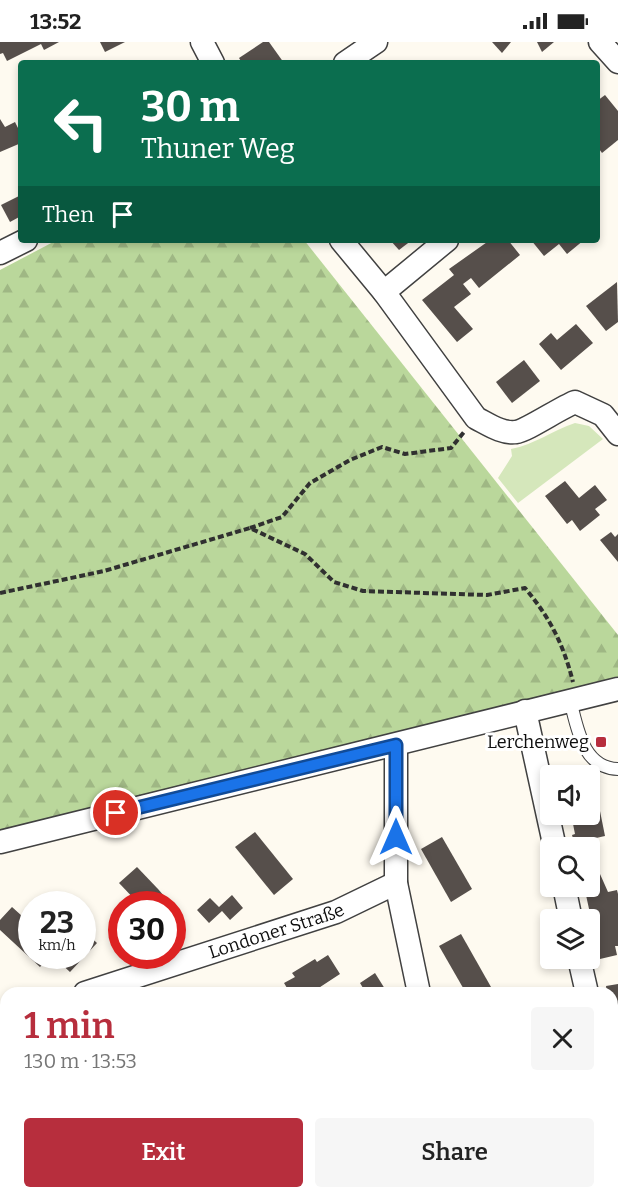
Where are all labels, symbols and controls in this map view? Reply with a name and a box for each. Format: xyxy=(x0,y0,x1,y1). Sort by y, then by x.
text: 13:52 xyxy=(30,8,81,35)
text: 30 m xyxy=(141,82,240,132)
icon: left xyxy=(42,84,120,162)
text: Thuner Weg xyxy=(141,133,295,165)
icon: arrive xyxy=(106,198,139,231)
text: Then xyxy=(42,201,94,228)
place label: Lerchenweg xyxy=(487,731,589,753)
marker: Lerchenweg xyxy=(594,735,608,749)
map controls xyxy=(540,765,600,969)
button: sound xyxy=(540,765,600,825)
pin xyxy=(90,787,141,838)
icon: arrive xyxy=(99,796,132,829)
position arrow xyxy=(364,805,428,869)
button: search xyxy=(540,837,600,897)
speed limit sign: 30 xyxy=(108,891,186,969)
street label: Londoner Straße xyxy=(206,899,348,963)
text: 23 xyxy=(40,905,74,941)
button: layers xyxy=(540,909,600,969)
text: km/h xyxy=(38,936,76,954)
text: 1 min xyxy=(24,1004,115,1048)
button: close xyxy=(531,1007,594,1070)
text: 130 m · 13:53 xyxy=(24,1049,137,1073)
button: Exit xyxy=(24,1118,303,1187)
button: Share xyxy=(315,1118,594,1187)

